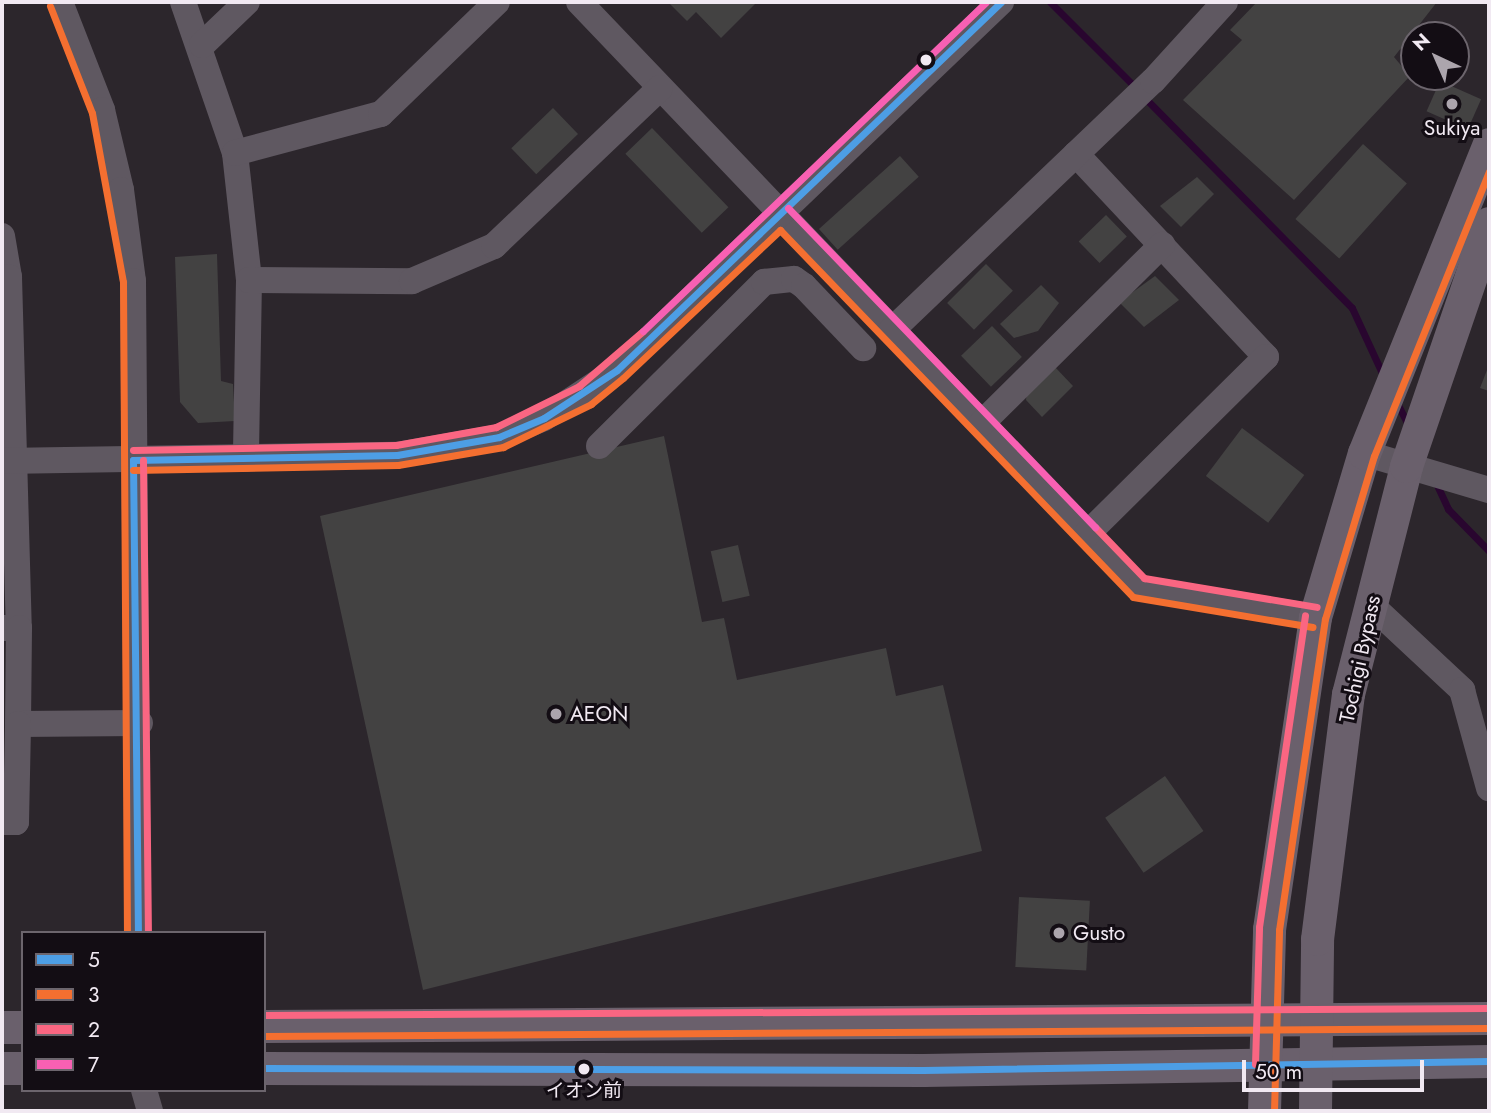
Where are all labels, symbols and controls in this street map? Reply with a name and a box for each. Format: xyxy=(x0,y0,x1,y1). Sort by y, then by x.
north arrow xyxy=(1400,21,1470,91)
text: N xyxy=(1407,27,1436,57)
unlabelled marker xyxy=(919,53,933,67)
marker: Sukiya xyxy=(1444,96,1460,112)
place label: Sukiya xyxy=(1424,115,1480,141)
street label: Tochigi Bypass xyxy=(1334,593,1386,725)
place label: AEON xyxy=(570,701,628,727)
marker: AEON xyxy=(548,706,564,722)
place label: Gusto xyxy=(1073,920,1125,946)
marker: Gusto xyxy=(1051,925,1067,941)
legend xyxy=(21,931,266,1092)
text: 5 xyxy=(88,945,100,975)
text: 3 xyxy=(88,980,99,1010)
text: 2 xyxy=(88,1015,100,1045)
scale bar xyxy=(1246,1046,1428,1090)
text: 7 xyxy=(88,1050,99,1080)
text: 50 m xyxy=(1255,1057,1302,1087)
marker: イオン前 xyxy=(577,1062,591,1076)
place label: イオン前 xyxy=(546,1080,622,1102)

